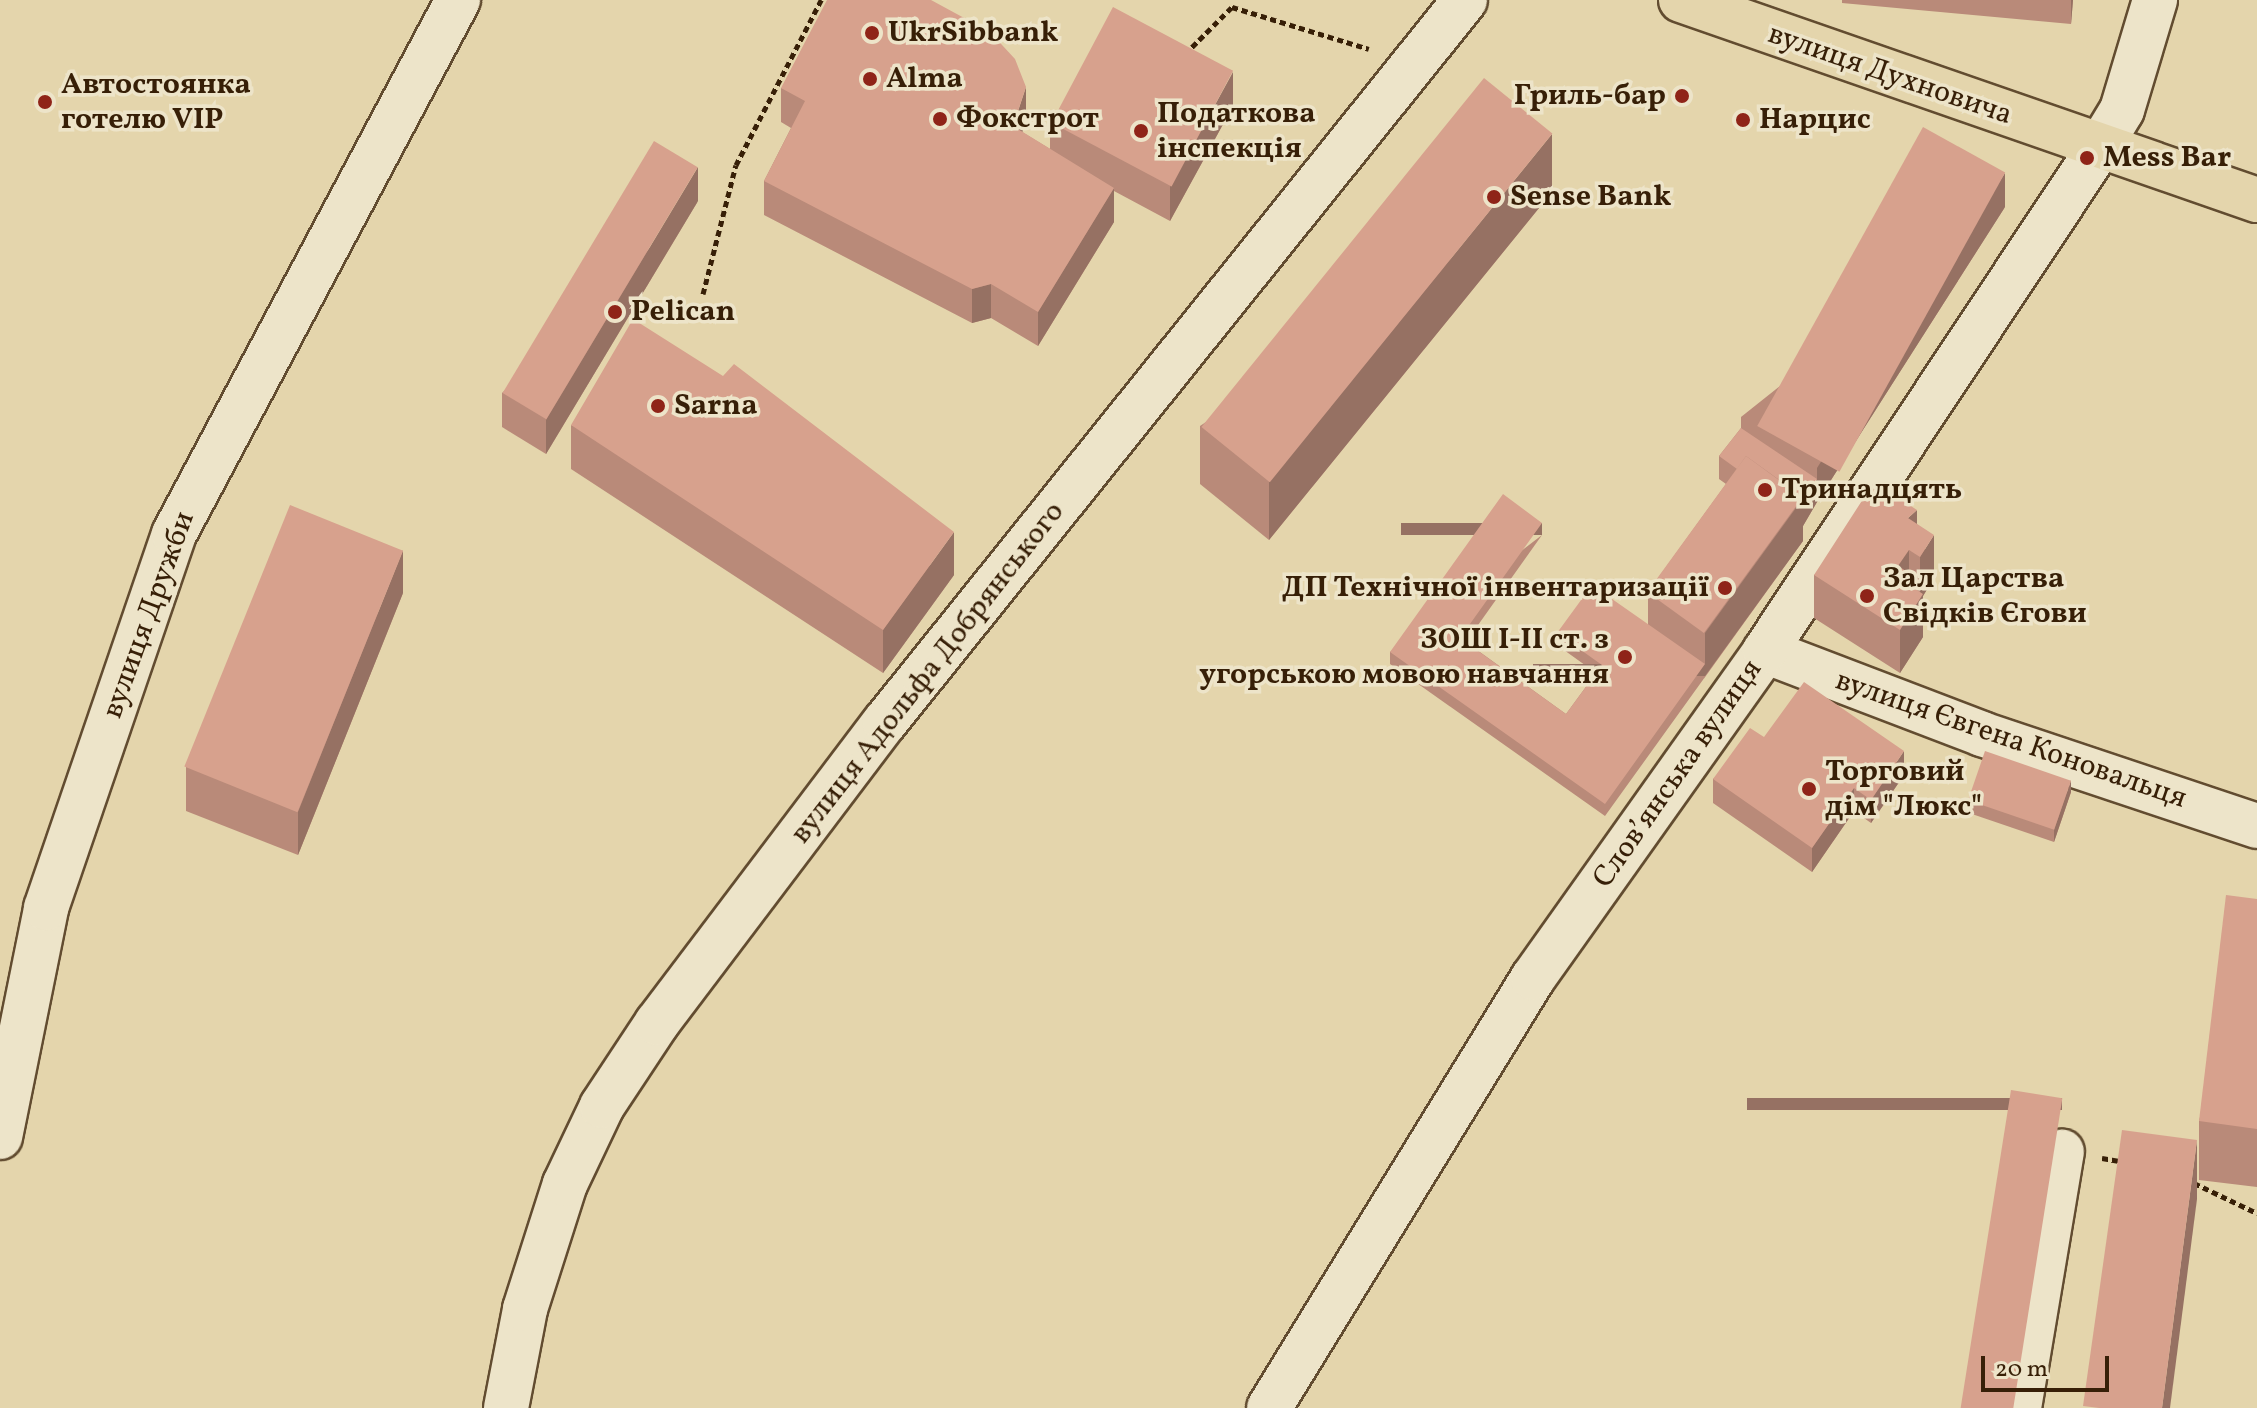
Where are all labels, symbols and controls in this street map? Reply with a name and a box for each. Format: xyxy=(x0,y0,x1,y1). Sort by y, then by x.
place label: UkrSibbank xyxy=(888,15,1059,51)
street label: вулиця Духновича xyxy=(1763,16,2017,134)
marker: UkrSibbank xyxy=(863,24,881,42)
place label: Alma xyxy=(886,61,963,97)
place label: Автостоянка готелю VIP xyxy=(61,67,251,138)
marker: Alma xyxy=(861,70,879,88)
place label: Гриль-бар xyxy=(1514,78,1666,114)
marker: Гриль-бар xyxy=(1673,87,1691,105)
marker: Автостоянка готелю VIP xyxy=(36,93,54,111)
place label: Податкова інспекція xyxy=(1157,96,1316,166)
place label: Фокстрот xyxy=(956,101,1099,137)
place label: Нарцис xyxy=(1759,102,1871,138)
marker: Фокстрот xyxy=(931,110,949,128)
marker: Нарцис xyxy=(1734,111,1752,129)
marker: Податкова інспекція xyxy=(1132,122,1150,140)
place label: Mess Bar xyxy=(2103,140,2231,176)
marker: Mess Bar xyxy=(2078,149,2096,167)
place label: Sense Bank xyxy=(1510,179,1671,215)
marker: Sense Bank xyxy=(1485,188,1503,206)
place label: Pelican xyxy=(631,294,735,330)
marker: Pelican xyxy=(606,303,624,321)
place label: Sarna xyxy=(674,388,758,424)
marker: Sarna xyxy=(649,397,667,415)
place label: Тринадцять xyxy=(1781,472,1962,508)
marker: Тринадцять xyxy=(1756,481,1774,499)
street label: вулиця Адольфа Добрянського xyxy=(783,495,1073,851)
street label: вулиця Дружби xyxy=(95,507,203,723)
place label: Зал Царства Свідків Єгови xyxy=(1883,561,2087,632)
place label: ДП Технічної інвентаризації xyxy=(1281,570,1709,606)
marker: ДП Технічної інвентаризації xyxy=(1716,579,1734,597)
marker: Зал Царства Свідків Єгови xyxy=(1858,587,1876,605)
place label: ЗОШ І-ІІ ст. з угорською мовою навчання xyxy=(1199,622,1609,692)
marker: ЗОШ І-ІІ ст. з угорською мовою навчання xyxy=(1616,648,1634,666)
street label: Словʼянська вулиця xyxy=(1586,653,1770,895)
street label: вулиця Євгена Коновальця xyxy=(1831,663,2191,817)
place label: Торговий дім "Люкс" xyxy=(1825,754,1982,824)
marker: Торговий дім "Люкс" xyxy=(1800,780,1818,798)
scale bar xyxy=(1985,1340,2113,1390)
text: 20 m xyxy=(1995,1353,2048,1387)

